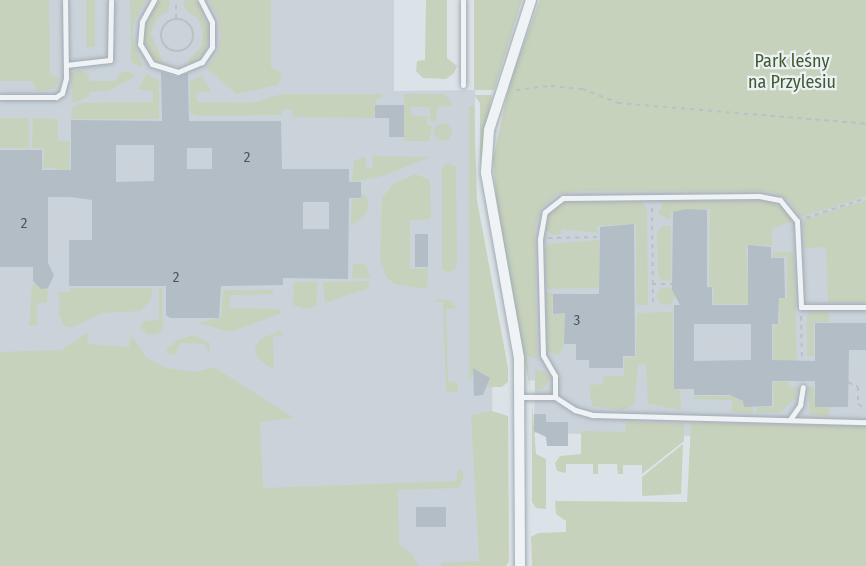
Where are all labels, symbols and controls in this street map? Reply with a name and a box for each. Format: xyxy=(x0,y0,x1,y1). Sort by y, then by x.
park label: Park leśny na Przylesiu xyxy=(748,51,836,94)
house number: 2 xyxy=(244,149,250,167)
house number: 2 xyxy=(21,215,27,233)
house number: 2 xyxy=(173,269,179,287)
house number: 3 xyxy=(574,312,580,330)

